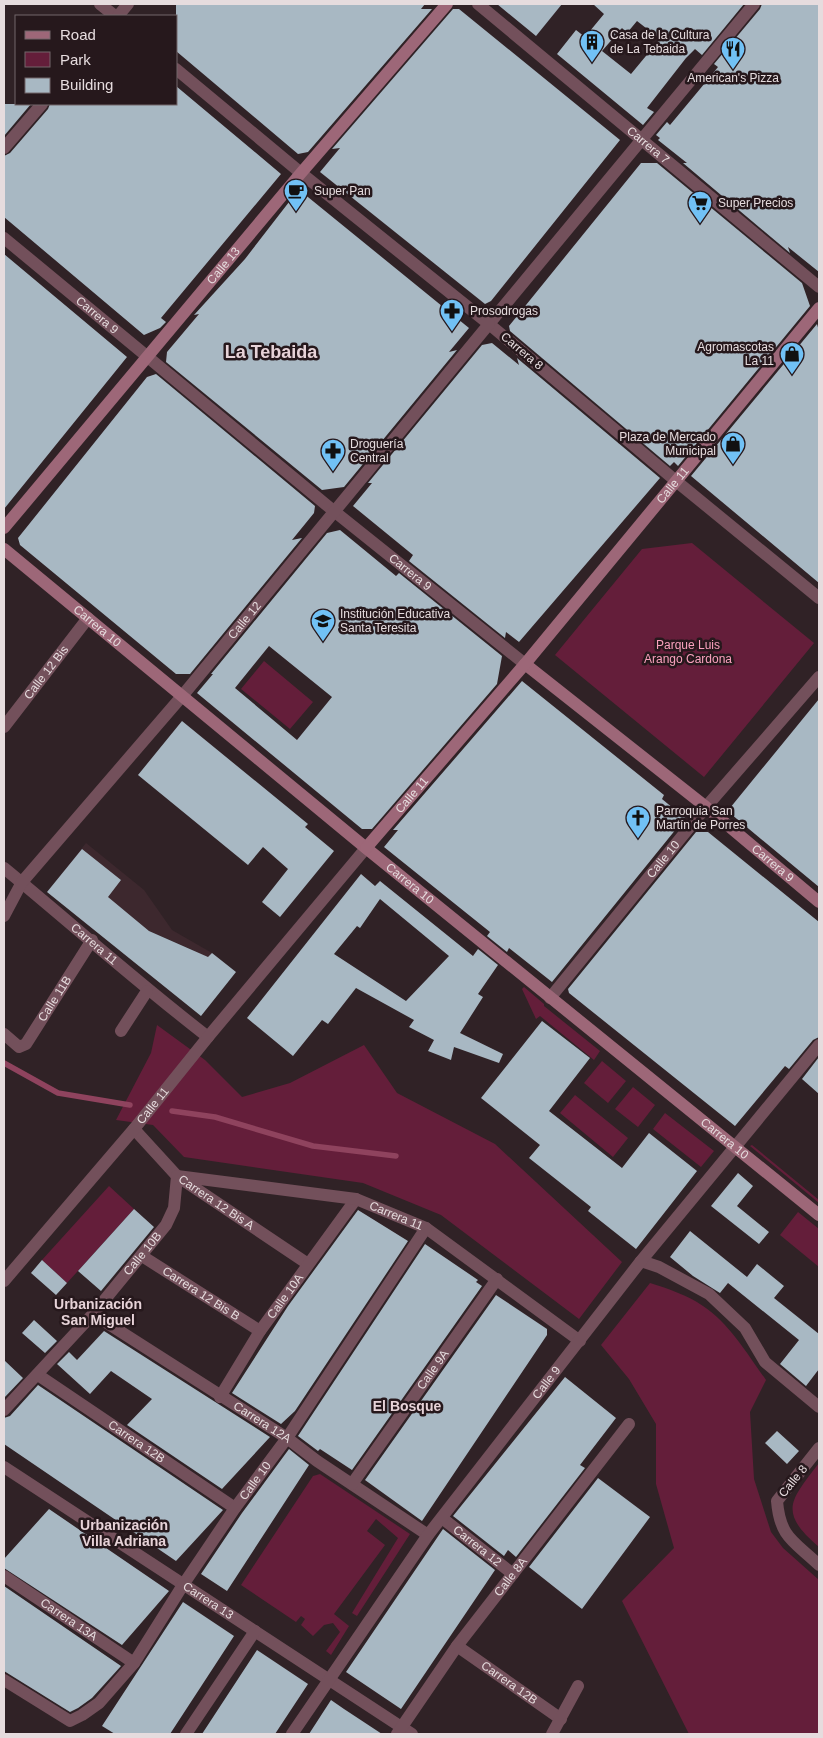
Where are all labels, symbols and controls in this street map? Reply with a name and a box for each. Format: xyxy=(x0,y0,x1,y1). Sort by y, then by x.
legend xyxy=(15,15,178,105)
text: Road xyxy=(60,26,96,43)
place label: Casa de la Cultura de La Tebaida xyxy=(610,28,710,56)
building icon: Casa de la Cultura de La Tebaida xyxy=(579,29,605,63)
restaurant icon: American's Pizza xyxy=(720,36,746,70)
text: Park xyxy=(60,51,91,68)
place label: American's Pizza xyxy=(687,71,779,85)
text: Building xyxy=(60,76,113,93)
street label: Carrera 7 xyxy=(624,124,672,167)
cafe icon: Super Pan xyxy=(283,178,309,212)
place label: Super Pan xyxy=(314,184,371,198)
supermarket icon: Super Precios xyxy=(687,190,713,224)
place label: Super Precios xyxy=(718,196,793,210)
street label: Calle 13 xyxy=(204,244,243,287)
street label: Carrera 9 xyxy=(73,294,121,337)
pharmacy icon: Prosodrogas xyxy=(439,298,465,332)
place label: Prosodrogas xyxy=(470,304,538,318)
street label: Carrera 8 xyxy=(498,329,546,373)
place label: Agromascotas La 11 xyxy=(697,340,774,368)
shop icon: Agromascotas La 11 xyxy=(779,341,805,375)
district label: La Tebaida xyxy=(225,342,318,362)
place label: Plaza de Mercado Municipal xyxy=(619,430,716,458)
shop icon: Plaza de Mercado Municipal xyxy=(720,431,746,465)
place label: Droguería Central xyxy=(350,437,404,465)
pharmacy icon: Droguería Central xyxy=(320,438,346,472)
street label: Calle 11 xyxy=(653,464,692,506)
street label: Carrera 9 xyxy=(386,551,435,594)
street label: Calle 12 xyxy=(225,599,264,642)
street label: Carrera 10 xyxy=(71,602,124,650)
place label: Institución Educativa Santa Teresita xyxy=(340,607,450,635)
school or university icon: Institución Educativa Santa Teresita xyxy=(310,608,336,642)
park label: Parque Luis Arango Cardona xyxy=(644,638,732,666)
street label: Calle 12 Bis xyxy=(21,643,71,702)
street label: Calle 11 xyxy=(392,774,431,816)
place label: Parroquia San Martín de Porres xyxy=(656,804,745,832)
church icon: Parroquia San Martín de Porres xyxy=(625,805,651,839)
street label: Calle 10 xyxy=(644,838,683,881)
street label: Carrera 9 xyxy=(749,842,797,885)
street label: Carrera 10 xyxy=(383,860,437,907)
street label: Carrera 11 xyxy=(68,920,121,968)
street label: Calle 11B xyxy=(35,973,74,1024)
street label: Calle 11 xyxy=(134,1084,172,1127)
street label: Carrera 10 xyxy=(698,1115,752,1162)
street label: Carrera 12 Bis A xyxy=(176,1172,257,1233)
street label: Carrera 11 xyxy=(367,1198,425,1233)
street label: Calle 10B xyxy=(121,1229,164,1278)
street label: Carrera 12 Bis B xyxy=(160,1264,242,1323)
street label: Calle 10A xyxy=(264,1271,306,1322)
district label: Urbanización San Miguel xyxy=(54,1296,142,1328)
street label: Calle 9A xyxy=(414,1347,452,1392)
street label: Calle 9 xyxy=(529,1363,564,1402)
district label: El Bosque xyxy=(373,1398,441,1414)
street label: Carrera 12A xyxy=(231,1399,294,1446)
street label: Carrera 12B xyxy=(106,1417,168,1466)
street label: Calle 10 xyxy=(236,1459,274,1503)
street label: Calle 8 xyxy=(776,1462,810,1500)
district label: Urbanización Villa Adriana xyxy=(80,1517,168,1549)
street label: Carrera 12 xyxy=(450,1523,504,1569)
street label: Calle 8A xyxy=(491,1555,530,1599)
street label: Carrera 13 xyxy=(180,1579,236,1622)
street label: Carrera 13A xyxy=(38,1595,100,1643)
street label: Carrera 12B xyxy=(479,1658,540,1707)

